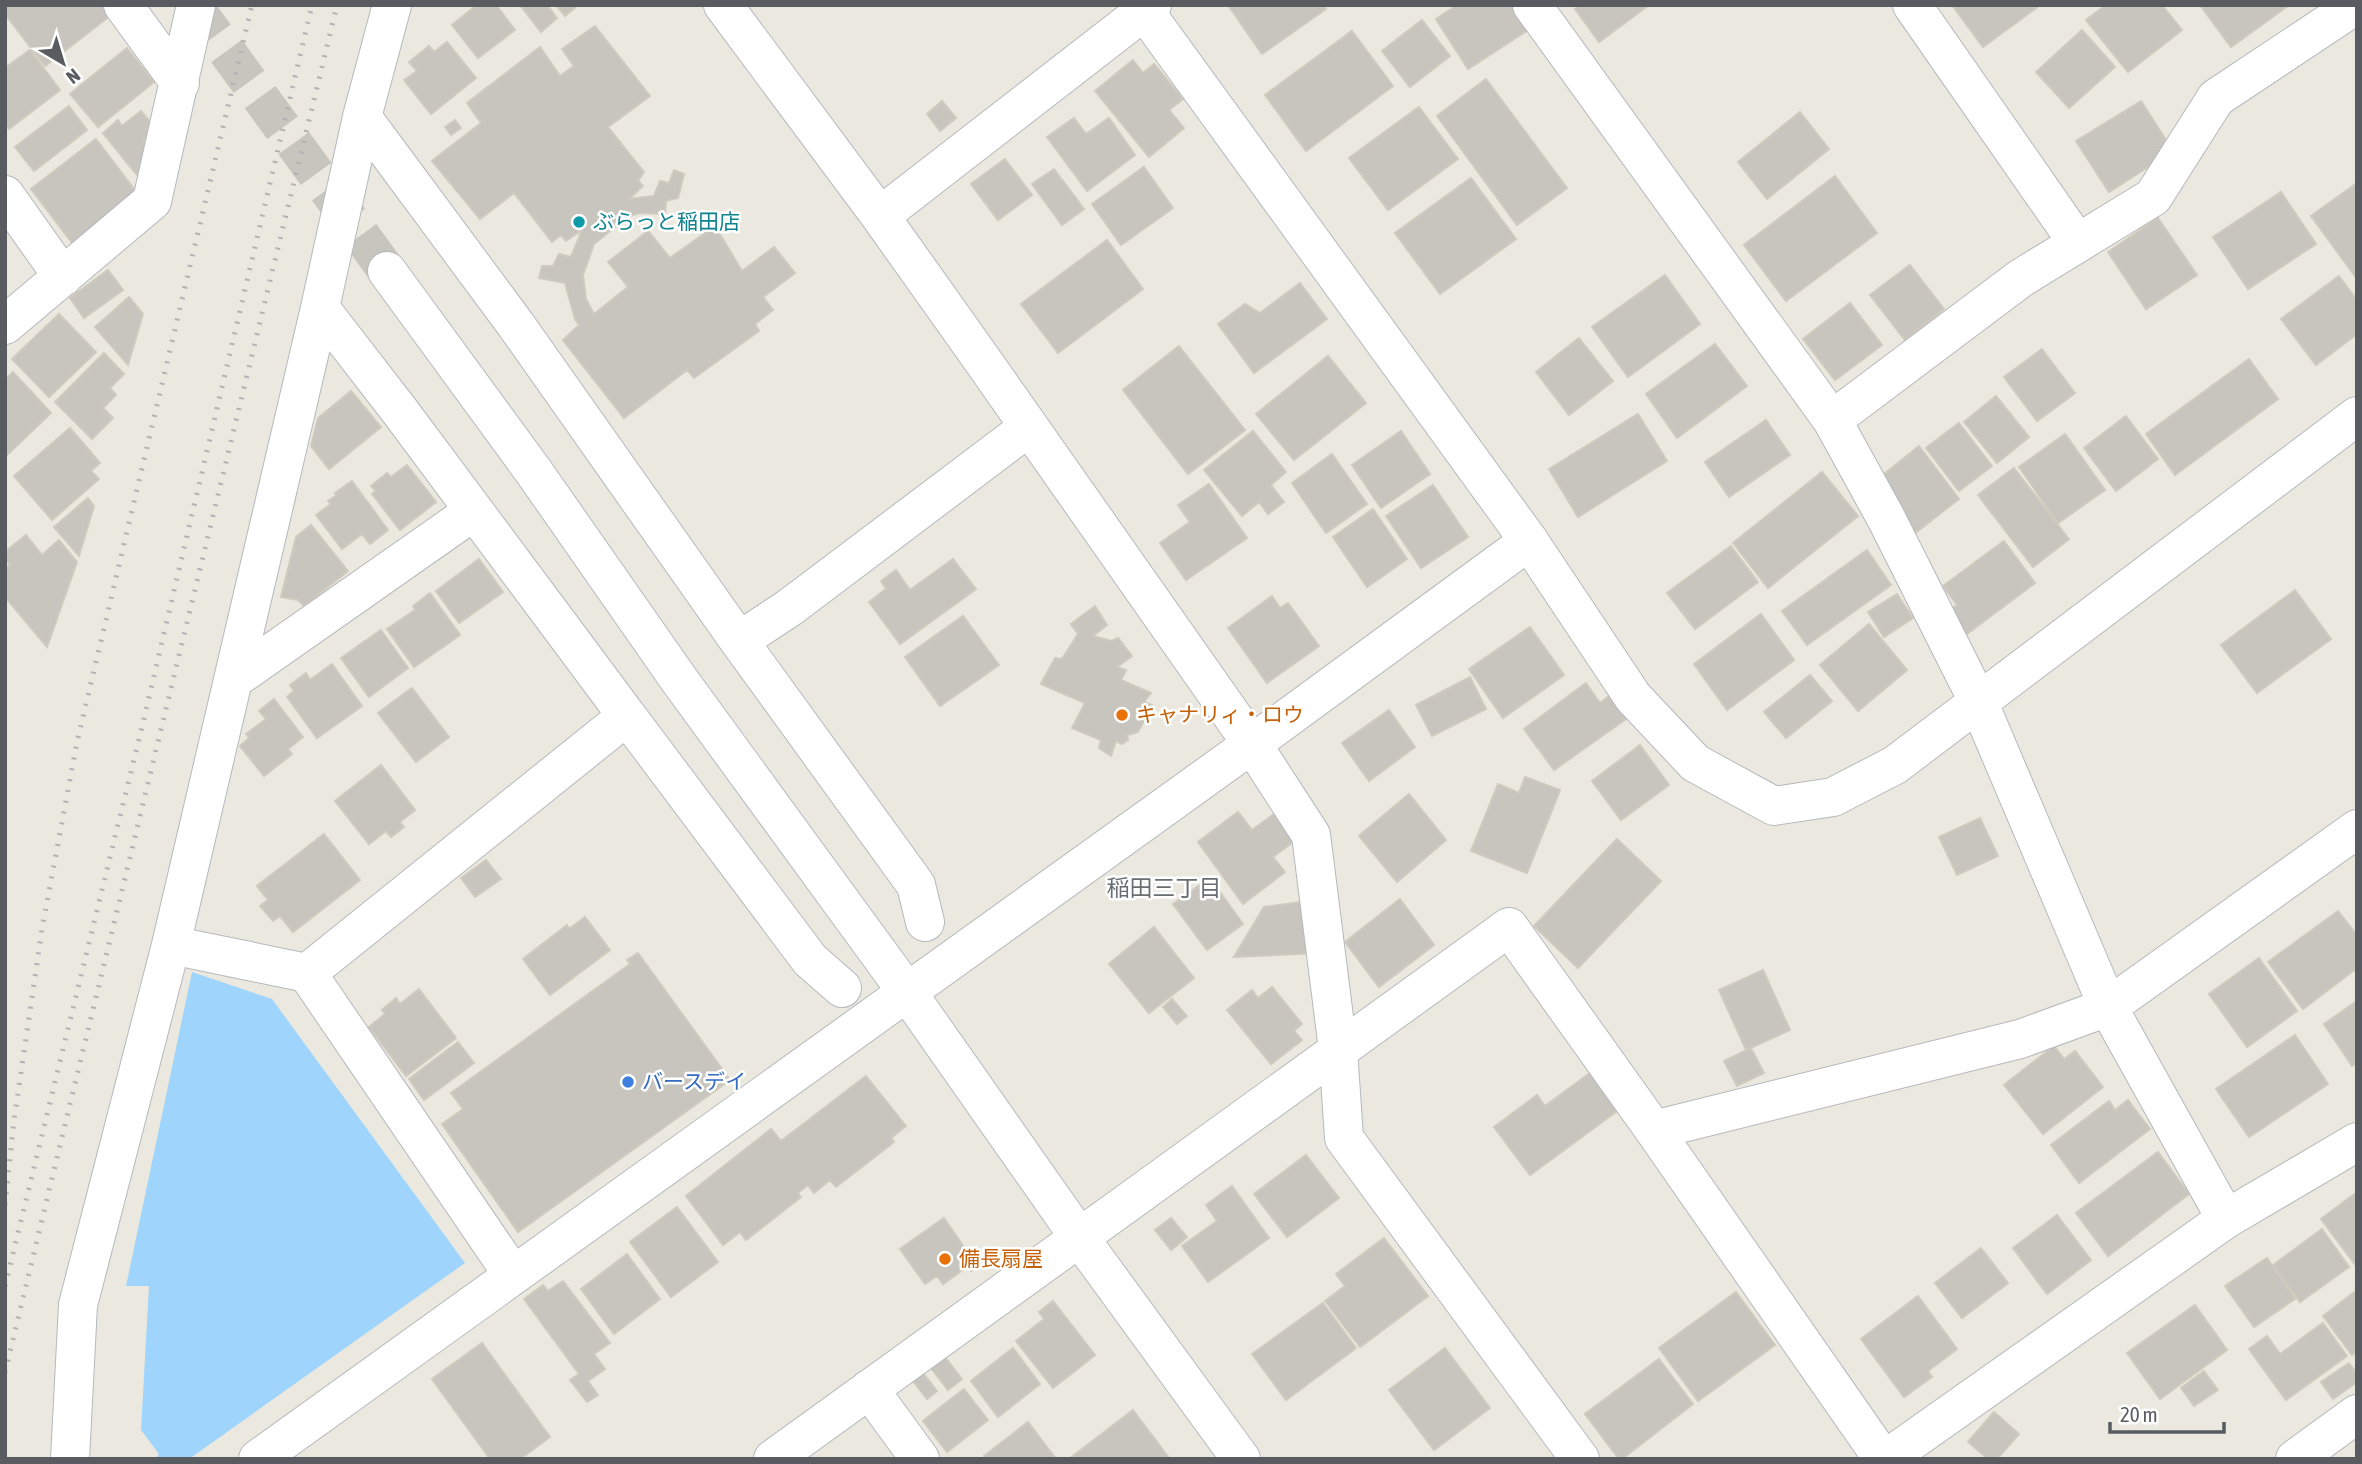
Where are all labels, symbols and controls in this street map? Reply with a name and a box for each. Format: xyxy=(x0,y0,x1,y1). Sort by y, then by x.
north arrow xyxy=(28,28,98,98)
text: N xyxy=(62,64,85,89)
place label: ぶらっと稲田店 xyxy=(593,209,740,233)
marker: ぶらっと稲田店 xyxy=(571,214,587,230)
place label: キャナリィ・ロウ xyxy=(1136,702,1304,726)
marker: キャナリィ・ロウ xyxy=(1114,707,1130,723)
district label: 稲田三丁目 xyxy=(1107,875,1222,901)
place label: バースデイ xyxy=(642,1069,746,1093)
marker: バースデイ xyxy=(620,1074,636,1090)
place label: 備長扇屋 xyxy=(959,1246,1043,1270)
marker: 備長扇屋 xyxy=(937,1251,953,1267)
scale bar xyxy=(2110,1390,2224,1434)
text: 20 m xyxy=(2120,1402,2158,1426)

